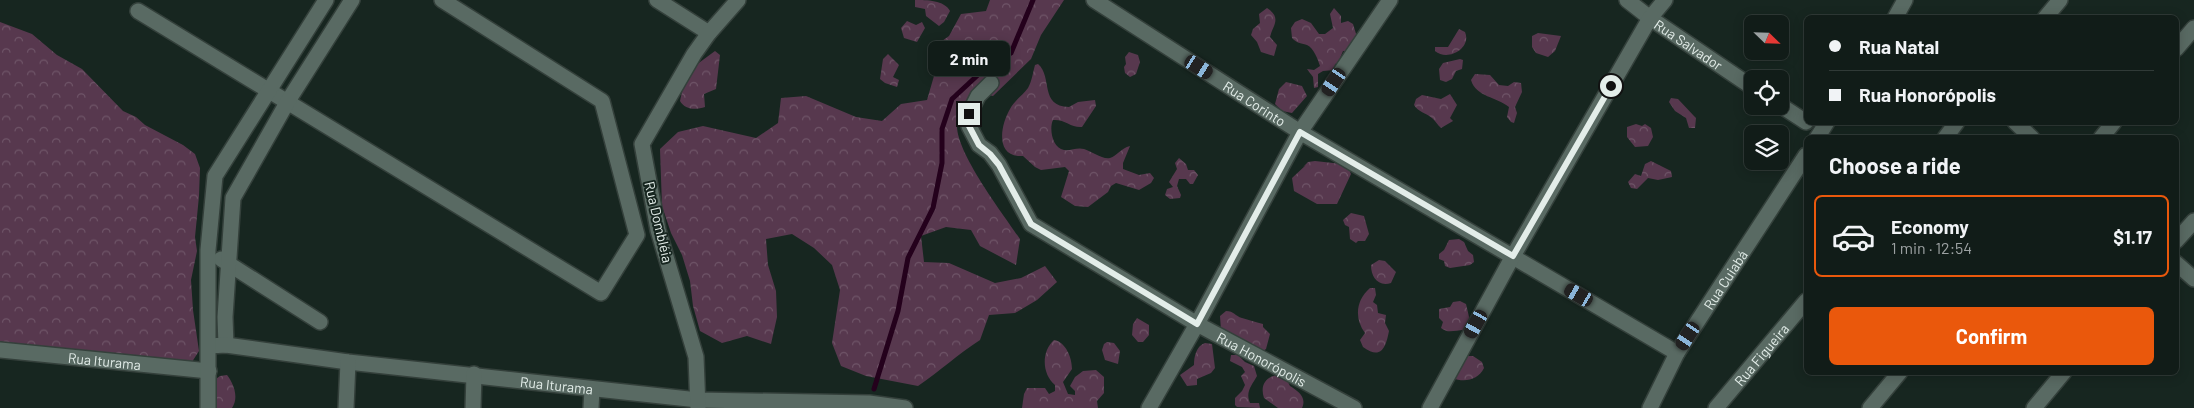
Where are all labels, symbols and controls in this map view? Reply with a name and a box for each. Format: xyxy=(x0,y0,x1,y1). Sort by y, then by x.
street label: Rua Salvador xyxy=(1651,15,1726,73)
north arrow xyxy=(1744,15,1789,60)
map controls xyxy=(1744,15,1789,170)
text: Rua Natal xyxy=(1859,35,1939,58)
callout: 2 min xyxy=(928,42,1010,76)
text: 2 min xyxy=(950,49,988,68)
car xyxy=(1182,53,1215,81)
car xyxy=(1319,65,1348,99)
button: locate xyxy=(1744,70,1789,115)
route start xyxy=(1600,75,1622,97)
street label: Rua Corinto xyxy=(1220,77,1289,129)
text: Rua Honorópolis xyxy=(1859,83,1996,106)
route end xyxy=(958,103,980,125)
button: layers xyxy=(1744,125,1789,170)
text: Choose a ride xyxy=(1829,152,1961,178)
street label: Rua Dombléia xyxy=(641,180,677,264)
icon: car xyxy=(1831,214,1876,259)
text: Economy xyxy=(1891,215,1969,238)
text: $1.17 xyxy=(2113,225,2152,248)
text: 1 min · 12:54 xyxy=(1891,238,1972,257)
street label: Rua Cuiabá xyxy=(1699,247,1750,312)
car xyxy=(1562,281,1595,309)
car xyxy=(1462,307,1489,341)
button: Confirm xyxy=(1829,307,2154,365)
car xyxy=(1673,319,1702,353)
street label: Rua Figueira xyxy=(1730,320,1792,389)
street label: Rua Honorópolis xyxy=(1214,328,1310,390)
street label: Rua Iturama xyxy=(67,348,142,373)
street label: Rua Iturama xyxy=(519,372,594,397)

